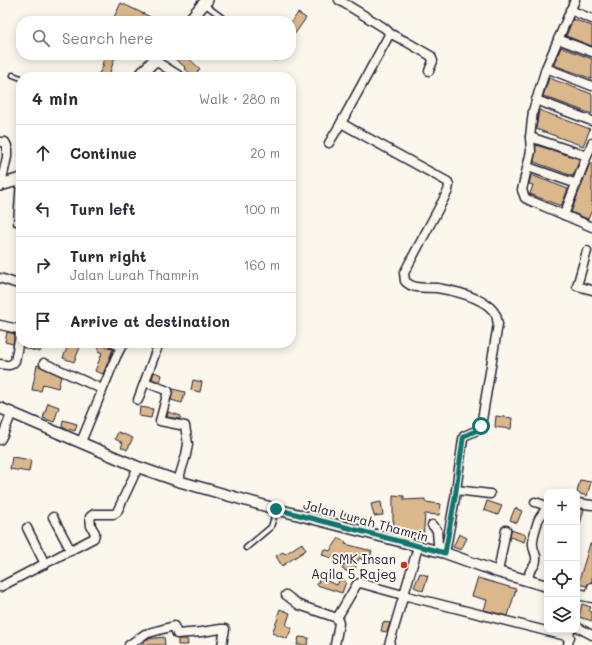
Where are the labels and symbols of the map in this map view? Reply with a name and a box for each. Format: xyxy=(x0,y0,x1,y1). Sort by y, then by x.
route start xyxy=(472,417,490,435)
street label: Jalan Lurah Thamrin xyxy=(302,495,430,545)
route end xyxy=(267,500,285,518)
place label: SMK Insan Aqila 5 Rajeg xyxy=(311,550,396,582)
marker: SMK Insan Aqila 5 Rajeg xyxy=(399,560,409,570)

